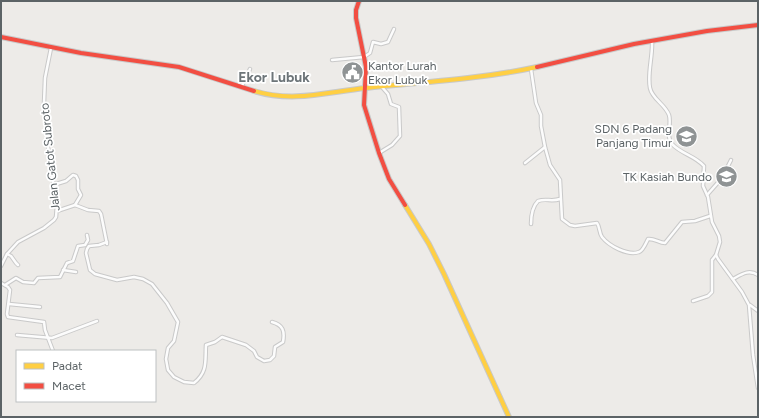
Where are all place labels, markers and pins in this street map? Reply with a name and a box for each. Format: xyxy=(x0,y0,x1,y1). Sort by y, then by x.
place label: Kantor Lurah Ekor Lubuk xyxy=(368,59,437,87)
public building icon: Kantor Lurah Ekor Lubuk xyxy=(340,60,366,86)
place label: SDN 6 Padang Panjang Timur xyxy=(595,122,672,150)
school or university icon: SDN 6 Padang Panjang Timur xyxy=(674,123,700,149)
school or university icon: TK Kasiah Bundo xyxy=(714,164,740,190)
place label: TK Kasiah Bundo xyxy=(623,170,712,184)

